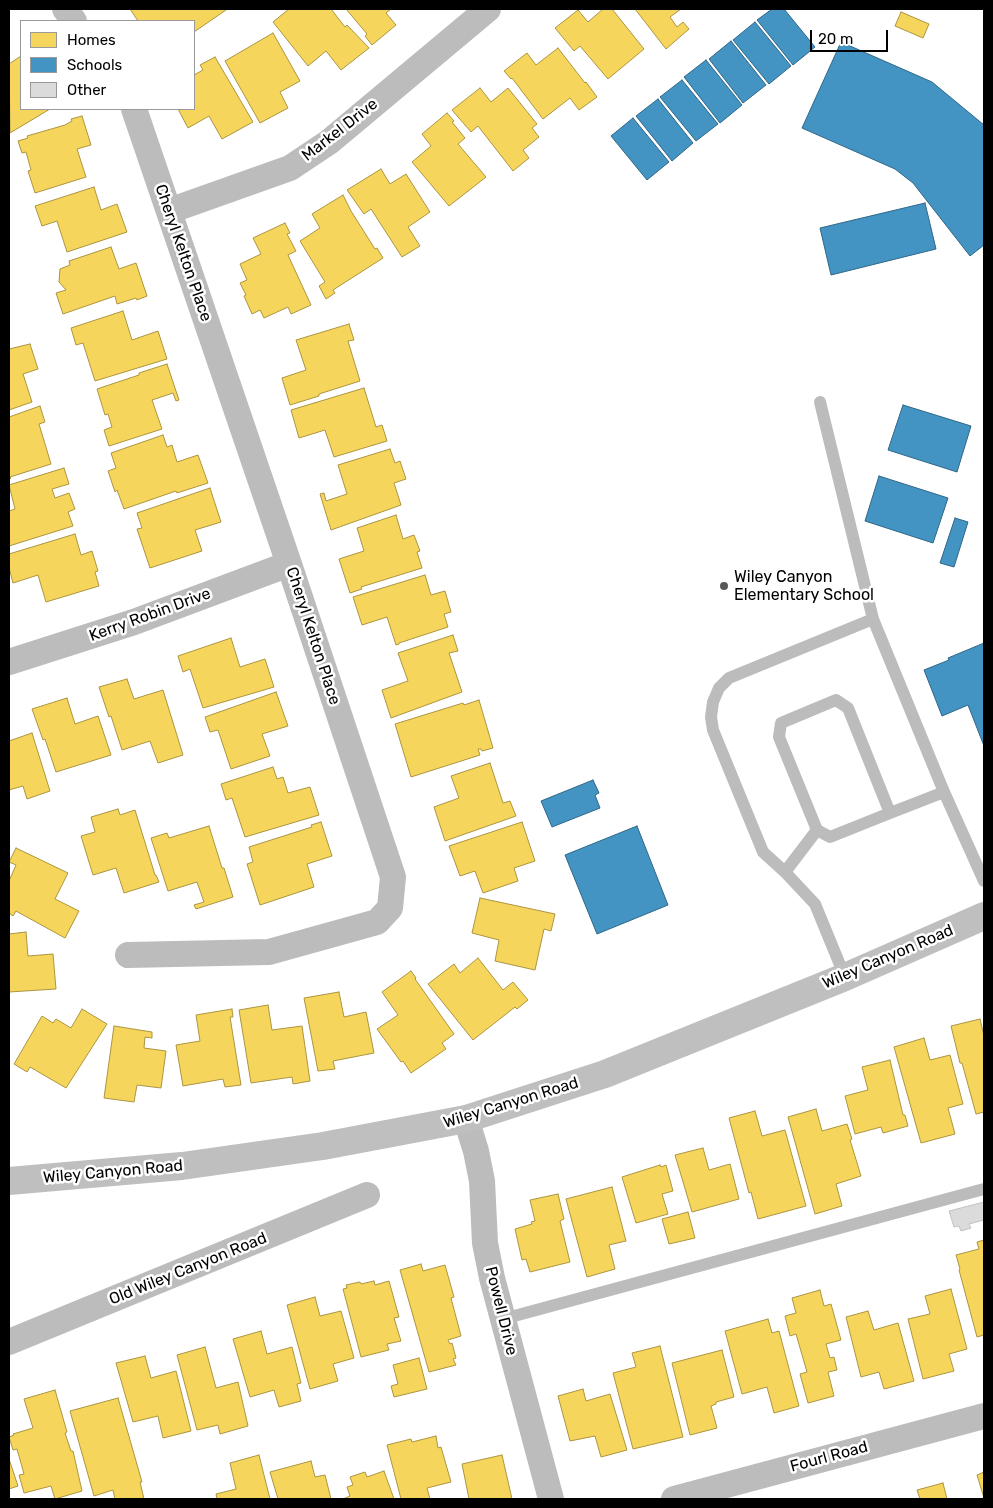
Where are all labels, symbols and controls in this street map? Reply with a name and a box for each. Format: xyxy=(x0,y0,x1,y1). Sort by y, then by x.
legend xyxy=(20,20,195,110)
scale bar xyxy=(813,20,890,52)
text: 20 m xyxy=(818,30,853,48)
text: Homes xyxy=(67,31,116,49)
text: Schools xyxy=(67,56,122,74)
text: Other xyxy=(67,81,106,99)
street label: Markel Drive xyxy=(298,94,382,166)
street label: Cheryl Kelton Place xyxy=(150,182,216,324)
street label: Cheryl Kelton Place xyxy=(282,565,344,707)
place label: Wiley Canyon Elementary School xyxy=(734,567,874,605)
marker: Wiley Canyon Elementary School xyxy=(718,580,730,592)
street label: Kerry Robin Drive xyxy=(87,584,213,646)
street label: Wiley Canyon Road xyxy=(820,921,956,993)
street label: Wiley Canyon Road xyxy=(441,1073,581,1133)
street label: Wiley Canyon Road xyxy=(42,1156,184,1188)
street label: Old Wiley Canyon Road xyxy=(106,1229,270,1309)
street label: Powell Drive xyxy=(481,1265,521,1357)
street label: Fourl Road xyxy=(788,1437,870,1477)

